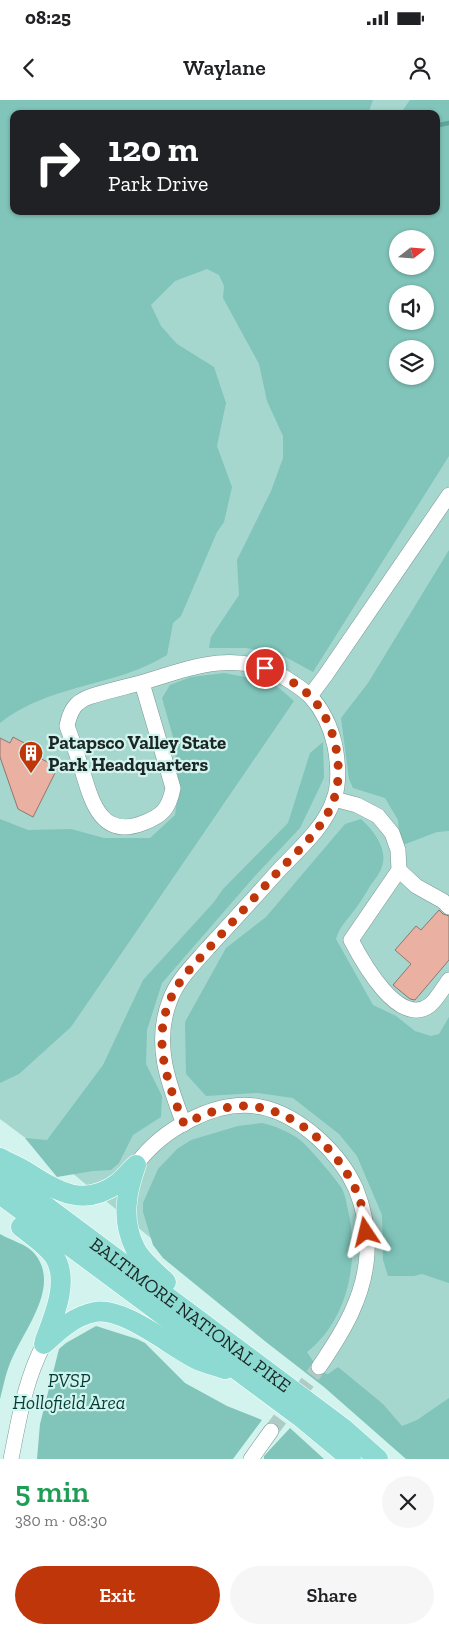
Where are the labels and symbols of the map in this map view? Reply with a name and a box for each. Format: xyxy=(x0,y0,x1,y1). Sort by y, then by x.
north arrow xyxy=(389,230,434,275)
pin xyxy=(244,647,286,689)
place label: Patapsco Valley State Park Headquarters xyxy=(48,731,226,776)
building icon: Patapsco Valley State Park Headquarters xyxy=(18,740,44,774)
position arrow xyxy=(339,1205,391,1257)
street label: BALTIMORE NATIONAL PIKE xyxy=(85,1232,295,1397)
park label: PVSP Hollofield Area xyxy=(13,1369,125,1414)

